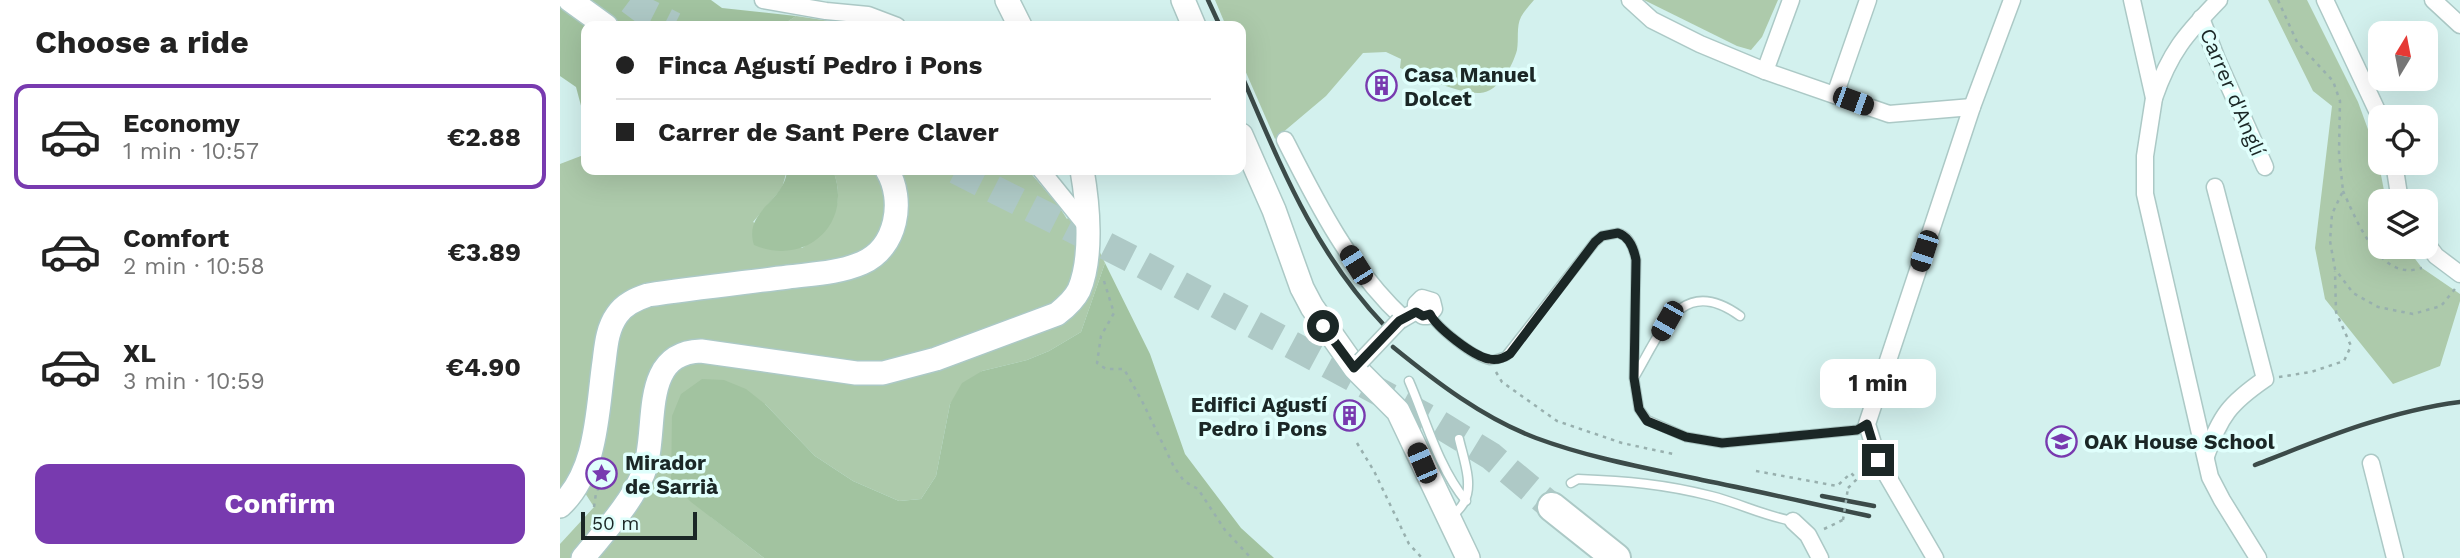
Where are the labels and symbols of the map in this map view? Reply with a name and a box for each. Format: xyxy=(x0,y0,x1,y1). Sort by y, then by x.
north arrow xyxy=(2368,21,2438,91)
street label: Carrer d'Anglí xyxy=(2195,24,2271,160)
place label: Casa Manuel Dolcet xyxy=(1404,62,1536,111)
building icon: Casa Manuel Dolcet xyxy=(1364,69,1398,103)
car xyxy=(1830,84,1877,118)
car xyxy=(1908,228,1941,274)
car xyxy=(1336,242,1377,288)
car xyxy=(1648,298,1687,344)
route start xyxy=(1307,310,1339,342)
callout: 1 min xyxy=(1820,358,1936,407)
place label: Edifici Agustí Pedro i Pons xyxy=(1191,392,1328,441)
building icon: Edifici Agustí Pedro i Pons xyxy=(1333,399,1367,433)
school or university icon: OAK House School xyxy=(2044,424,2078,458)
place label: OAK House School xyxy=(2084,429,2275,454)
car xyxy=(1405,440,1440,486)
route end xyxy=(1862,444,1894,476)
place label: Mirador de Sarrià xyxy=(625,450,719,499)
place icon: Mirador de Sarrià xyxy=(585,457,619,491)
scale bar xyxy=(581,509,696,541)

